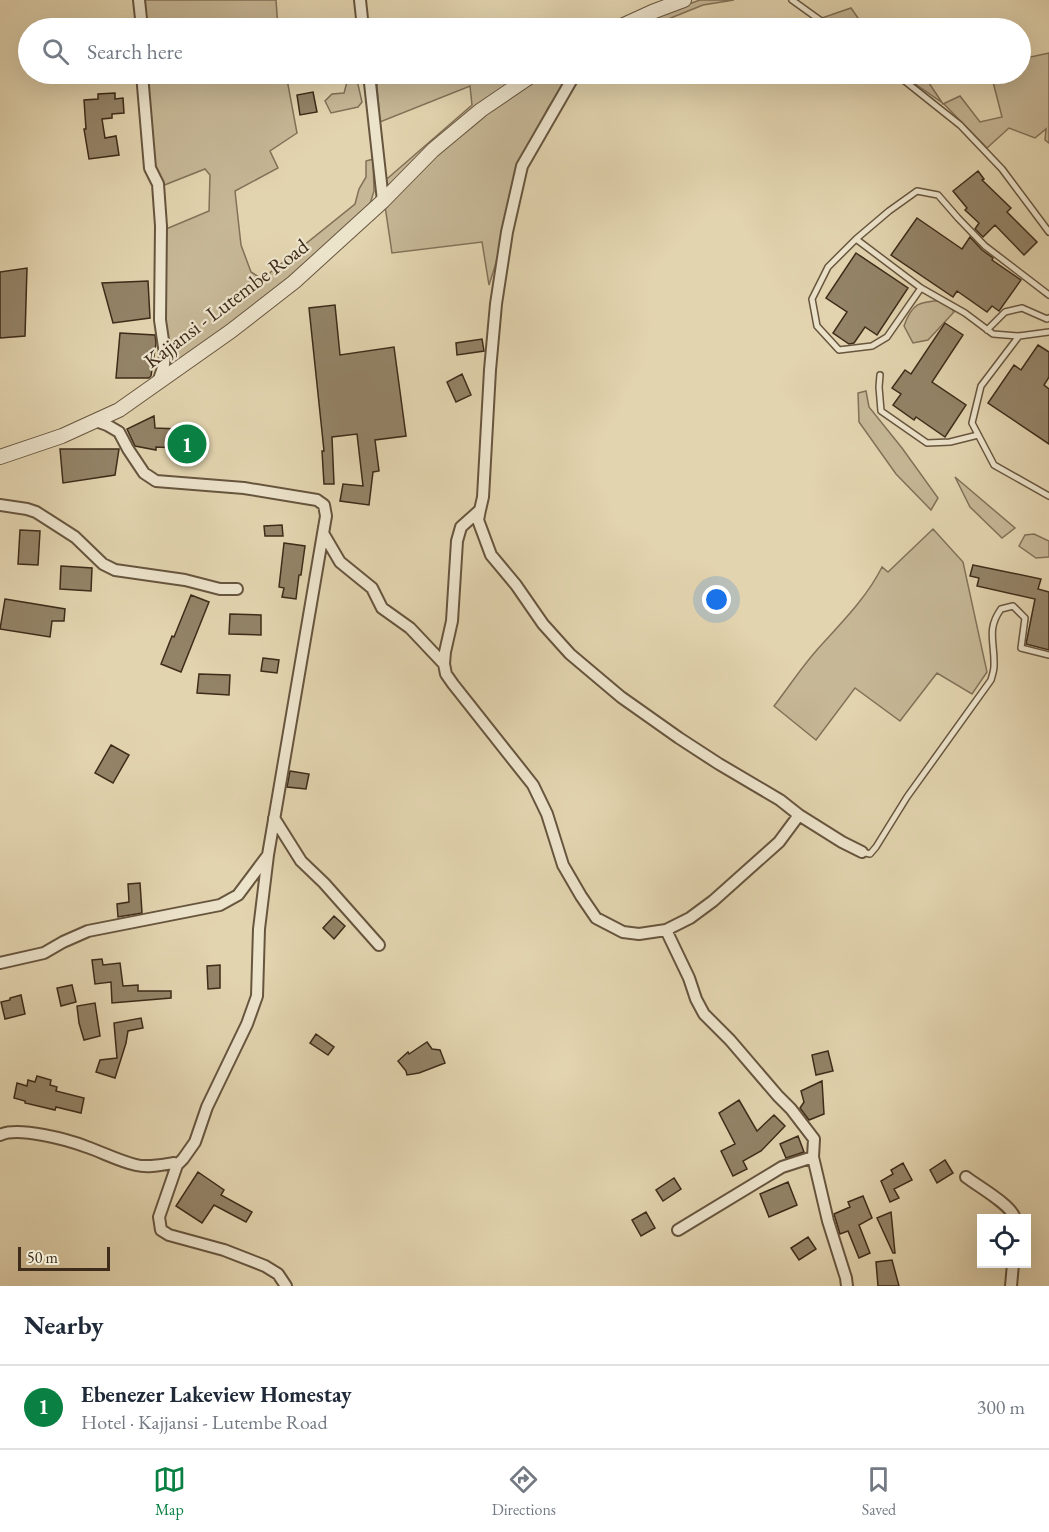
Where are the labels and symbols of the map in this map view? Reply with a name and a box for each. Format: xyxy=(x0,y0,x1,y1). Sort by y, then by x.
street label: Kajjansi - Lutembe Road xyxy=(138,232,314,374)
pin: 1 xyxy=(168,422,207,466)
your location xyxy=(702,585,731,614)
scale bar xyxy=(18,1244,110,1272)

